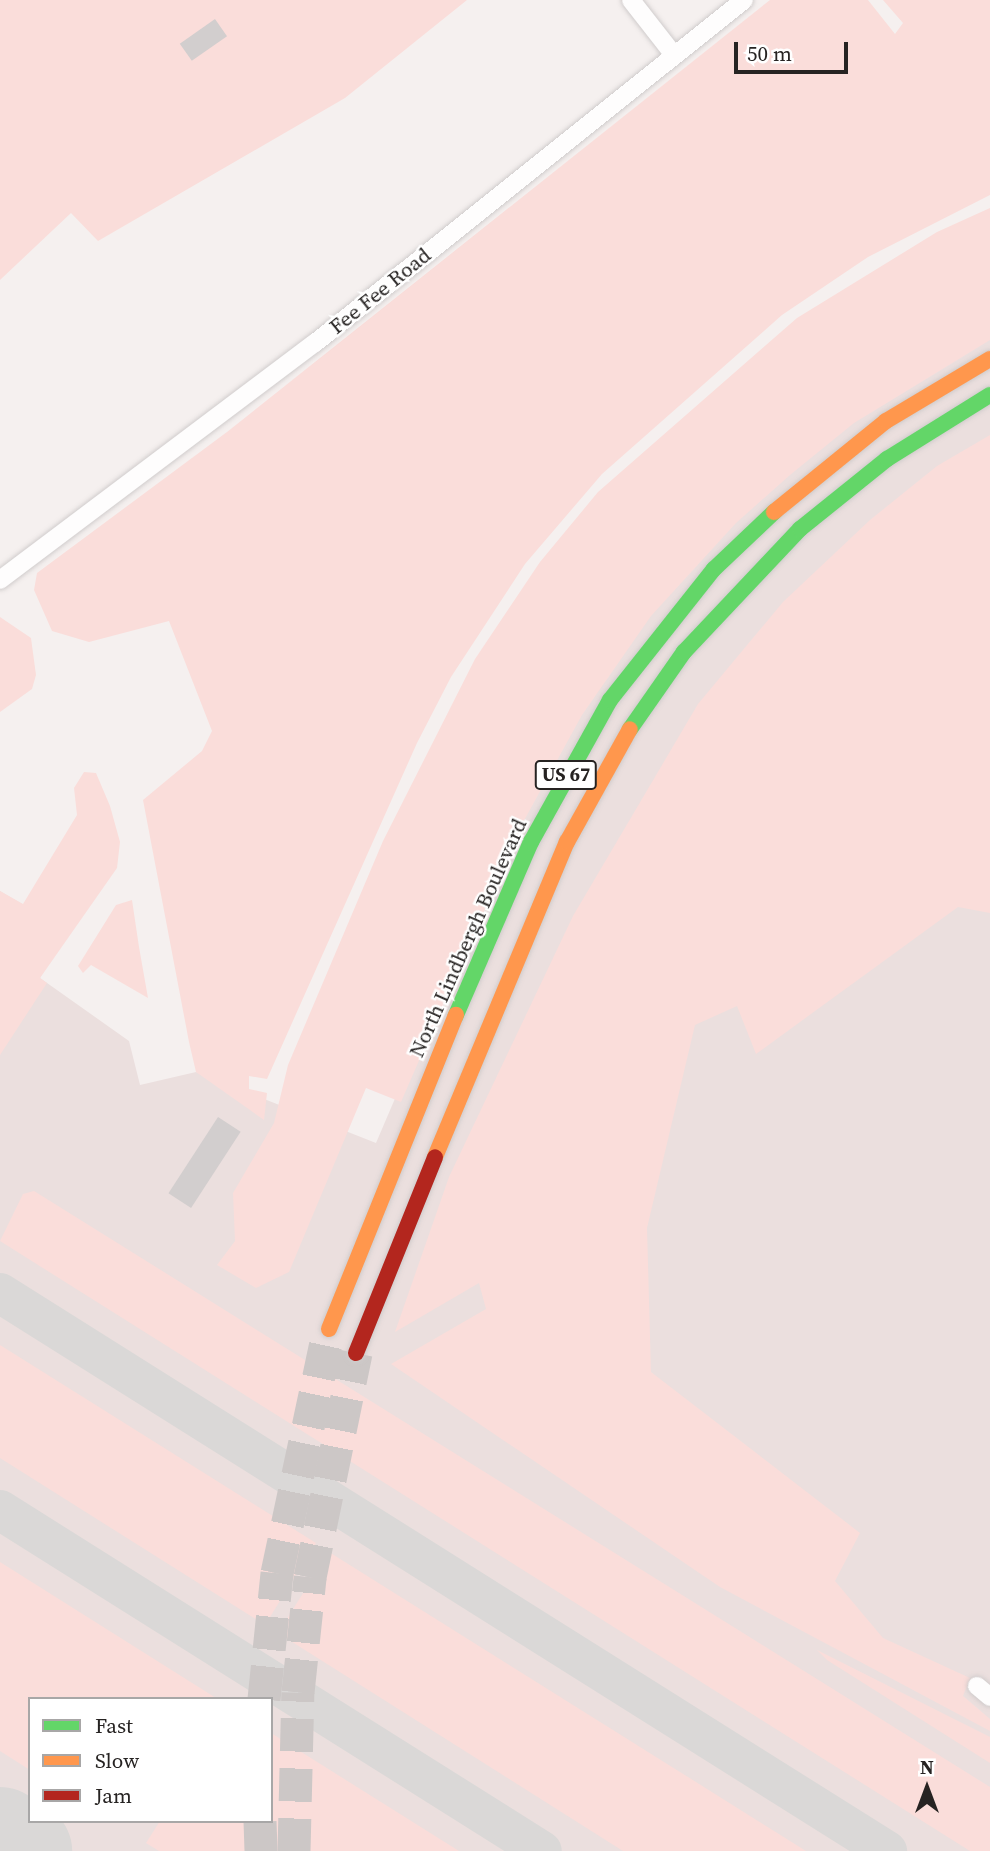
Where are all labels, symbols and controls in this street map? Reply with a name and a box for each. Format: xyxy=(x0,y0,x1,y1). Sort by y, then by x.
scale bar xyxy=(738,28,852,72)
text: 50 m xyxy=(747,39,792,68)
street label: Fee Fee Road xyxy=(324,243,436,339)
road number: US 67 xyxy=(534,760,598,790)
street label: North Lindbergh Boulevard xyxy=(404,815,532,1061)
legend xyxy=(28,1697,273,1823)
text: Fast xyxy=(95,1711,133,1740)
text: Slow xyxy=(95,1746,139,1775)
north arrow xyxy=(892,1753,962,1823)
text: N xyxy=(920,1754,934,1780)
text: Jam xyxy=(95,1781,132,1810)

